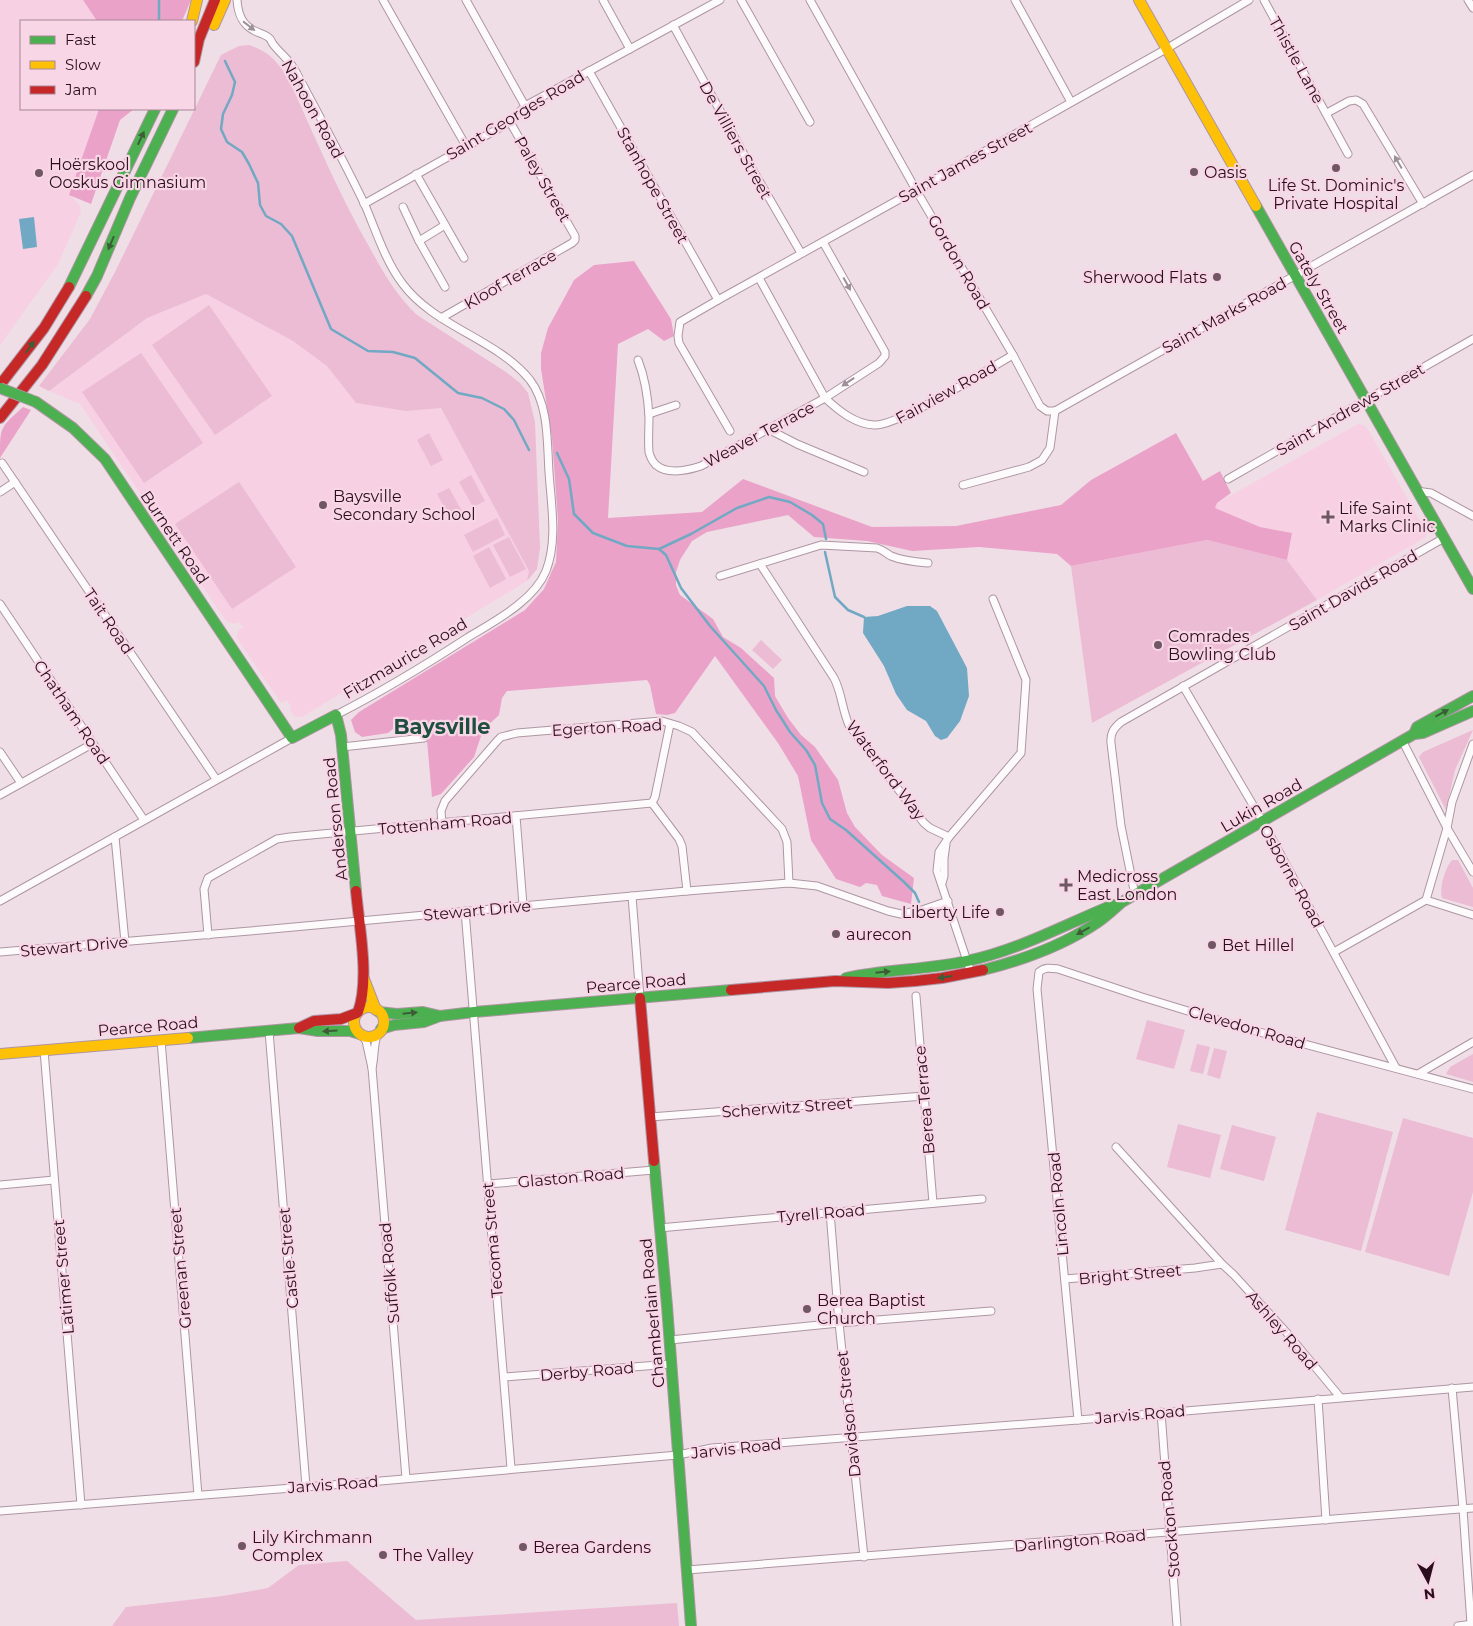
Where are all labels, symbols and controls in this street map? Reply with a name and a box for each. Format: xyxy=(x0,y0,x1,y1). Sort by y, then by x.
street label: Thistle Lane xyxy=(1265,14,1328,107)
legend xyxy=(20,20,195,110)
one-way arrow xyxy=(242,21,255,32)
text: Fast xyxy=(65,30,96,49)
text: Slow xyxy=(65,55,101,74)
street label: Nahoon Road xyxy=(278,56,348,162)
street label: Saint Georges Road xyxy=(443,67,588,164)
street label: De Villiers Street xyxy=(695,78,776,203)
text: Jam xyxy=(64,80,97,99)
street label: Saint James Street xyxy=(895,118,1036,207)
street label: Stanhope Street xyxy=(613,124,693,247)
one-way arrow xyxy=(137,131,145,145)
street label: Paley Street xyxy=(510,133,575,226)
place label: Hoërskool Ooskus Gimnasium xyxy=(49,155,206,192)
one-way arrow xyxy=(1393,156,1402,169)
marker: Life St. Dominic's Private Hospital xyxy=(1330,162,1342,174)
place label: Oasis xyxy=(1204,163,1247,182)
marker: Oasis xyxy=(1188,166,1200,178)
marker: Hoërskool Ooskus Gimnasium xyxy=(33,167,45,179)
place label: Life St. Dominic's Private Hospital xyxy=(1268,176,1405,213)
street label: Gordon Road xyxy=(924,211,993,313)
one-way arrow xyxy=(107,236,115,250)
street label: Gately Street xyxy=(1285,238,1353,337)
street label: Kloof Terrace xyxy=(461,245,560,314)
place label: Sherwood Flats xyxy=(1083,268,1207,287)
marker: Sherwood Flats xyxy=(1211,271,1223,283)
street label: Saint Marks Road xyxy=(1159,273,1290,358)
one-way arrow xyxy=(843,277,851,292)
one-way arrow xyxy=(25,340,35,354)
street label: Fairview Road xyxy=(892,357,1000,428)
street label: Saint Andrews Street xyxy=(1273,359,1428,460)
one-way arrow xyxy=(842,377,855,387)
street label: Weaver Terrace xyxy=(701,397,818,472)
street label: Burnett Road xyxy=(136,487,213,588)
place label: Baysville Secondary School xyxy=(333,487,476,524)
marker: Baysville Secondary School xyxy=(317,499,329,511)
place label: Life Saint Marks Clinic xyxy=(1339,499,1435,536)
marker: Life Saint Marks Clinic xyxy=(1321,510,1335,524)
street label: Saint Davids Road xyxy=(1286,546,1421,635)
street label: Tait Road xyxy=(80,585,137,658)
street label: Fitzmaurice Road xyxy=(340,614,471,703)
place label: Comrades Bowling Club xyxy=(1168,627,1276,664)
marker: Comrades Bowling Club xyxy=(1152,639,1164,651)
street label: Chatham Road xyxy=(30,657,113,768)
one-way arrow xyxy=(1434,709,1449,717)
district label: Baysville xyxy=(394,714,490,739)
street label: Egerton Road xyxy=(551,715,663,740)
street label: Waterford Way xyxy=(842,717,929,824)
street label: Anderson Road xyxy=(320,756,351,882)
street label: Lukin Road xyxy=(1217,775,1305,836)
street label: Tottenham Road xyxy=(377,808,513,839)
street label: Osborne Road xyxy=(1255,821,1328,931)
place label: Medicross East London xyxy=(1077,867,1177,904)
marker: Medicross East London xyxy=(1059,878,1073,892)
street label: Stewart Drive xyxy=(422,896,532,925)
place label: Liberty Life xyxy=(902,903,990,922)
marker: Liberty Life xyxy=(994,906,1006,918)
place label: aurecon xyxy=(846,925,912,944)
one-way arrow xyxy=(1076,926,1089,935)
marker: aurecon xyxy=(830,928,842,940)
street label: Stewart Drive xyxy=(19,932,129,961)
place label: Bet Hillel xyxy=(1222,936,1294,955)
marker: Bet Hillel xyxy=(1206,939,1218,951)
one-way arrow xyxy=(875,968,891,976)
street label: Pearce Road xyxy=(585,970,687,997)
one-way arrow xyxy=(936,974,952,982)
street label: Clevedon Road xyxy=(1186,1002,1308,1053)
one-way arrow xyxy=(402,1009,418,1017)
street label: Pearce Road xyxy=(97,1013,199,1040)
one-way arrow xyxy=(321,1027,337,1035)
street label: Berea Terrace xyxy=(910,1045,939,1155)
street label: Scherwitz Street xyxy=(721,1093,854,1122)
street label: Lincoln Road xyxy=(1044,1151,1073,1257)
street label: Glaston Road xyxy=(517,1163,625,1192)
street label: Tecoma Street xyxy=(478,1181,507,1298)
street label: Tyrell Road xyxy=(776,1200,866,1227)
street label: Greenan Street xyxy=(166,1206,195,1329)
street label: Castle Street xyxy=(275,1206,302,1309)
street label: Latimer Street xyxy=(49,1218,78,1335)
street label: Suffolk Road xyxy=(376,1222,403,1324)
street label: Chamberlain Road xyxy=(636,1237,669,1389)
street label: Bright Street xyxy=(1078,1260,1183,1288)
street label: Ashley Road xyxy=(1242,1287,1321,1374)
place label: Berea Baptist Church xyxy=(817,1291,926,1328)
marker: Berea Baptist Church xyxy=(801,1303,813,1315)
street label: Davidson Street xyxy=(832,1349,865,1478)
street label: Derby Road xyxy=(539,1358,635,1385)
street label: Jarvis Road xyxy=(1093,1401,1186,1428)
street label: Jarvis Road xyxy=(689,1434,782,1463)
street label: Stockton Road xyxy=(1155,1460,1184,1578)
street label: Jarvis Road xyxy=(286,1472,379,1497)
street label: Darlington Road xyxy=(1013,1525,1147,1556)
place label: Lily Kirchmann Complex xyxy=(252,1528,372,1565)
place label: Berea Gardens xyxy=(533,1538,651,1557)
marker: Lily Kirchmann Complex xyxy=(236,1540,248,1552)
marker: Berea Gardens xyxy=(517,1541,529,1553)
place label: The Valley xyxy=(393,1546,474,1565)
marker: The Valley xyxy=(377,1549,389,1561)
north arrow xyxy=(1403,1556,1453,1606)
text: N xyxy=(1423,1584,1436,1604)

